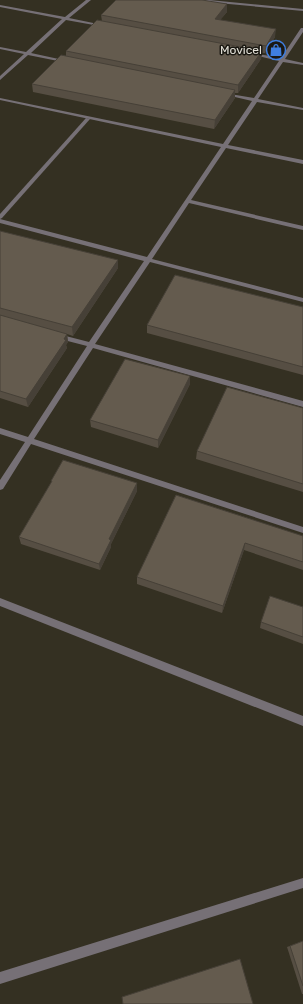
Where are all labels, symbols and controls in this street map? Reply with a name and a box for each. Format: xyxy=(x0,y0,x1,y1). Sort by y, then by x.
shop icon: Movicel xyxy=(265,39,287,61)
place label: Movicel xyxy=(220,43,262,57)

